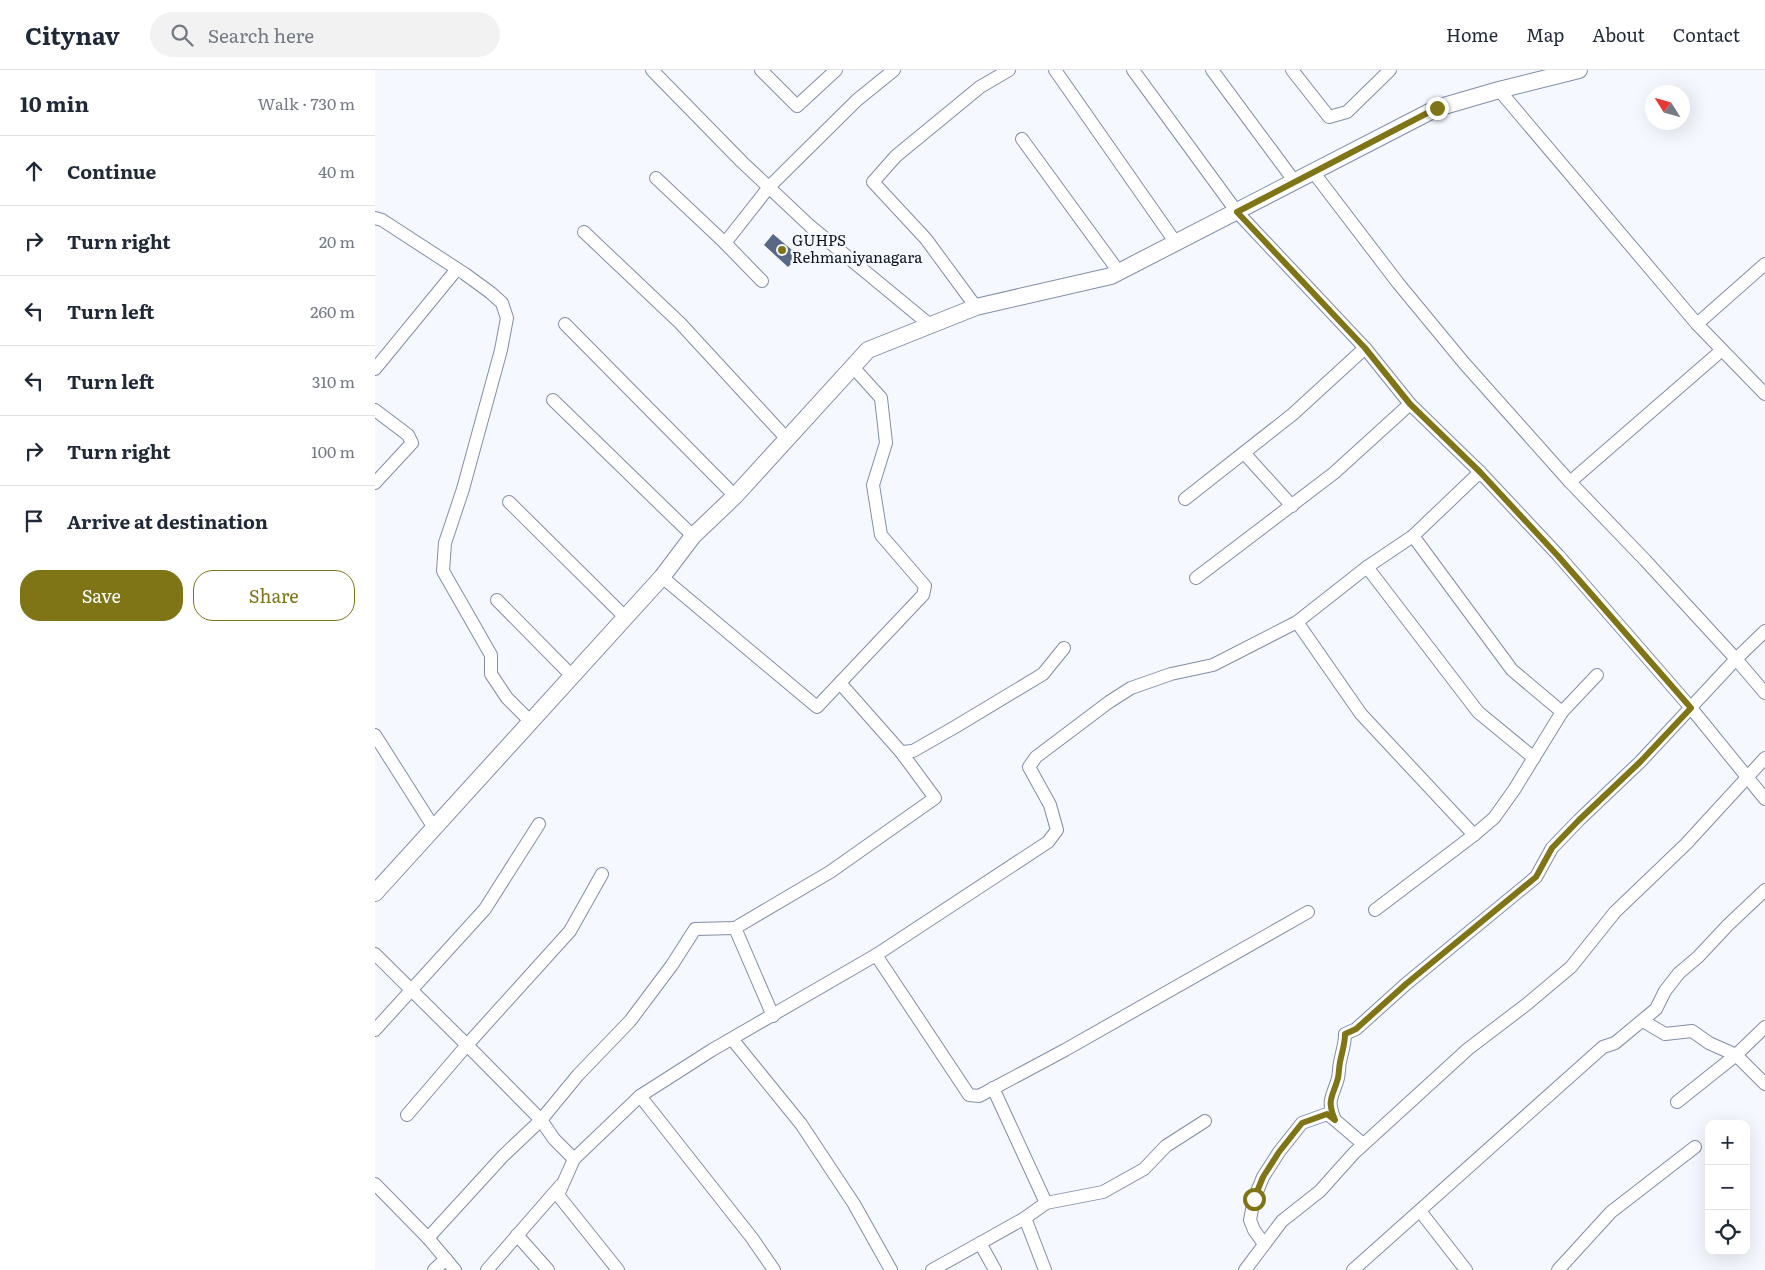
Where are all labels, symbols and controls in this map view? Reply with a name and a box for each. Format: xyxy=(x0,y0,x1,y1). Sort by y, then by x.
search box xyxy=(150,12,500,57)
text: Citynav xyxy=(25,17,120,52)
icon: search xyxy=(168,21,196,49)
text: Search here xyxy=(208,21,314,49)
text: Home xyxy=(1446,21,1498,48)
text: Map xyxy=(1526,21,1564,48)
text: About xyxy=(1592,21,1645,48)
text: Contact xyxy=(1673,21,1740,48)
north arrow xyxy=(1645,85,1690,130)
text: 10 min xyxy=(20,87,89,118)
text: Walk · 730 m xyxy=(258,91,355,115)
route end xyxy=(1426,97,1449,120)
icon: ahead xyxy=(20,157,48,185)
text: Continue xyxy=(67,157,156,185)
text: 40 m xyxy=(318,159,355,183)
icon: right xyxy=(20,227,48,255)
text: Turn right xyxy=(67,227,171,255)
place label: GUHPS Rehmaniyanagara xyxy=(792,228,923,268)
text: 20 m xyxy=(319,229,355,253)
marker: GUHPS Rehmaniyanagara xyxy=(776,244,788,256)
icon: left xyxy=(20,297,48,325)
text: Turn left xyxy=(67,297,154,325)
text: 260 m xyxy=(310,299,355,323)
icon: left xyxy=(20,367,48,395)
text: Turn left xyxy=(67,367,154,395)
text: 310 m xyxy=(312,369,355,393)
icon: right xyxy=(20,437,48,465)
text: Turn right xyxy=(67,437,171,465)
text: 100 m xyxy=(311,439,355,463)
icon: arrive xyxy=(20,507,48,535)
text: Arrive at destination xyxy=(67,507,268,535)
button: Save xyxy=(20,570,183,621)
button: Share xyxy=(193,570,355,621)
map controls xyxy=(1705,1120,1750,1255)
button: + xyxy=(1705,1120,1750,1165)
button: − xyxy=(1705,1165,1750,1210)
route start xyxy=(1243,1188,1266,1211)
button: locate xyxy=(1705,1210,1750,1255)

